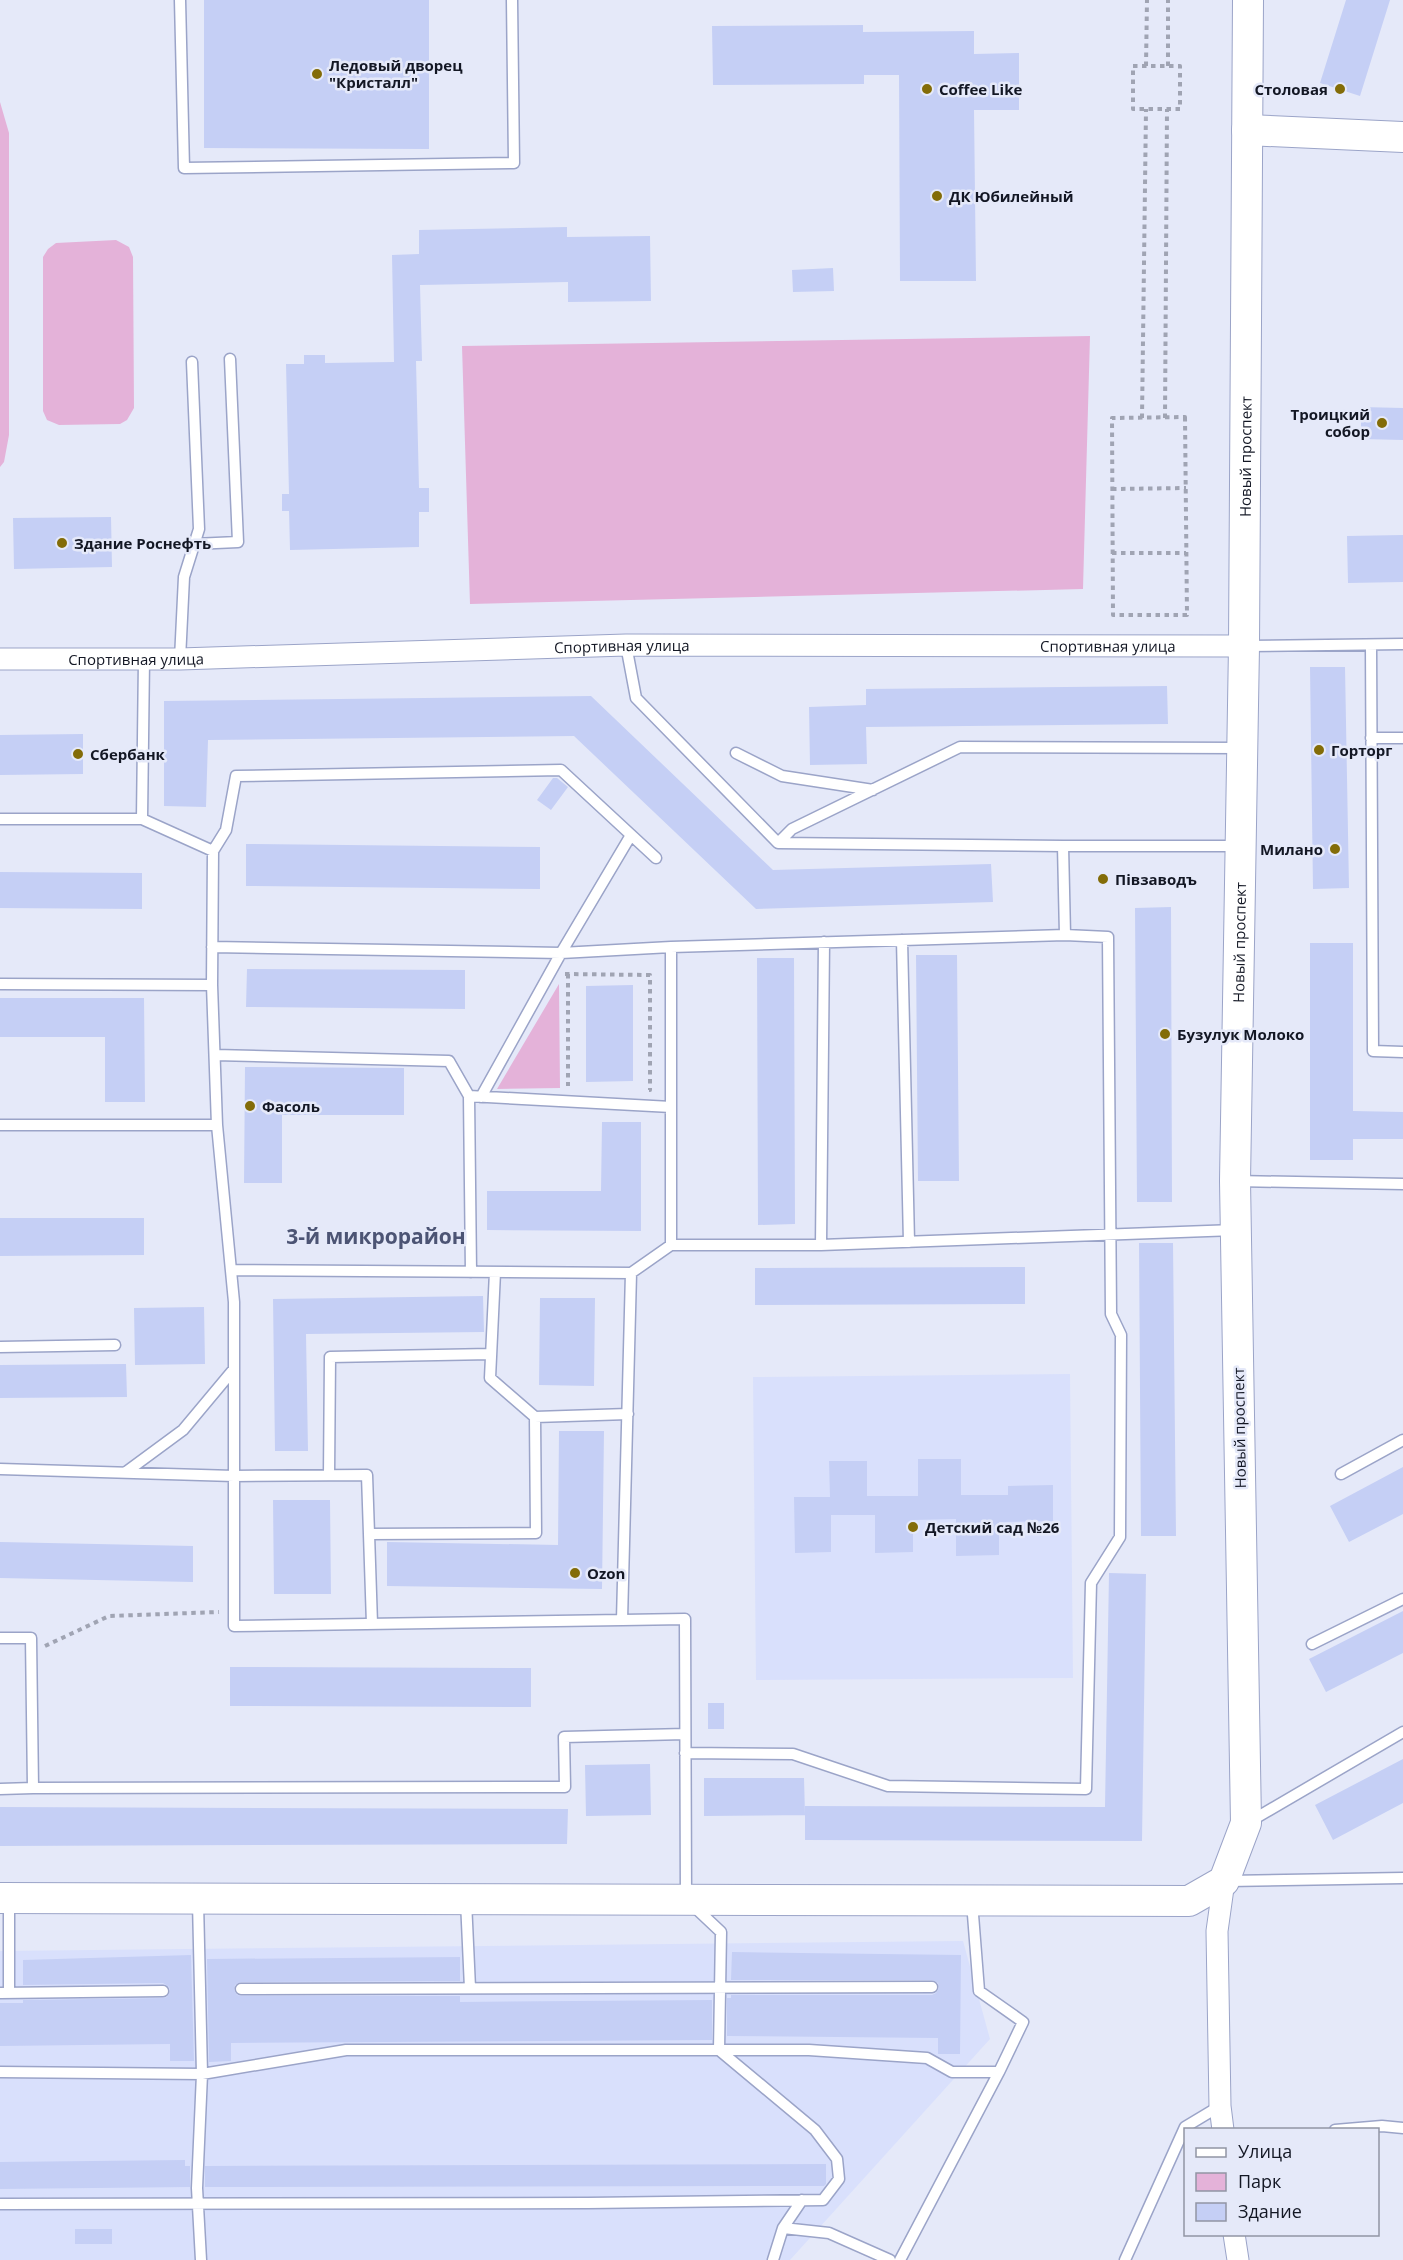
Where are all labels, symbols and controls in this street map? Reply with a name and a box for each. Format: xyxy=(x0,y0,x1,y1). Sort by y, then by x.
place label: Ледовый дворец "Кристалл" xyxy=(329,55,463,92)
marker: Ледовый дворец "Кристалл" xyxy=(310,67,324,81)
place label: Coffee Like xyxy=(939,79,1022,99)
place label: Столовая xyxy=(1255,79,1328,99)
marker: Coffee Like xyxy=(920,82,934,96)
marker: Столовая xyxy=(1333,82,1347,96)
place label: ДК Юбилейный xyxy=(949,186,1073,206)
marker: ДК Юбилейный xyxy=(930,189,944,203)
street label: Новый проспект xyxy=(1235,396,1256,517)
place label: Троицкий собор xyxy=(1291,404,1370,441)
marker: Троицкий собор xyxy=(1375,416,1389,430)
place label: Здание Роснефть xyxy=(74,533,211,553)
marker: Здание Роснефть xyxy=(55,536,69,550)
street label: Спортивная улица xyxy=(554,635,690,657)
street label: Спортивная улица xyxy=(1040,636,1176,656)
street label: Спортивная улица xyxy=(68,648,204,669)
place label: Горторг xyxy=(1331,740,1392,760)
marker: Горторг xyxy=(1312,743,1326,757)
place label: Сбербанк xyxy=(90,744,166,764)
marker: Сбербанк xyxy=(71,747,85,761)
place label: Милано xyxy=(1260,839,1323,859)
marker: Милано xyxy=(1328,842,1342,856)
place label: Півзаводъ xyxy=(1115,869,1197,889)
marker: Півзаводъ xyxy=(1096,872,1110,886)
street label: Новый проспект xyxy=(1228,882,1250,1003)
place label: Бузулук Молоко xyxy=(1177,1024,1304,1044)
marker: Бузулук Молоко xyxy=(1158,1027,1172,1041)
place label: Фасоль xyxy=(262,1096,320,1116)
marker: Фасоль xyxy=(243,1099,257,1113)
district label: 3-й микрорайон xyxy=(286,1222,466,1250)
street label: Новый проспект xyxy=(1228,1367,1250,1489)
place label: Детский сад №26 xyxy=(925,1517,1060,1537)
marker: Детский сад №26 xyxy=(906,1520,920,1534)
place label: Ozon xyxy=(587,1563,625,1583)
marker: Ozon xyxy=(568,1566,582,1580)
legend xyxy=(1184,2128,1379,2236)
text: Улица xyxy=(1238,2139,1292,2163)
text: Парк xyxy=(1238,2169,1282,2193)
text: Здание xyxy=(1238,2199,1302,2223)

